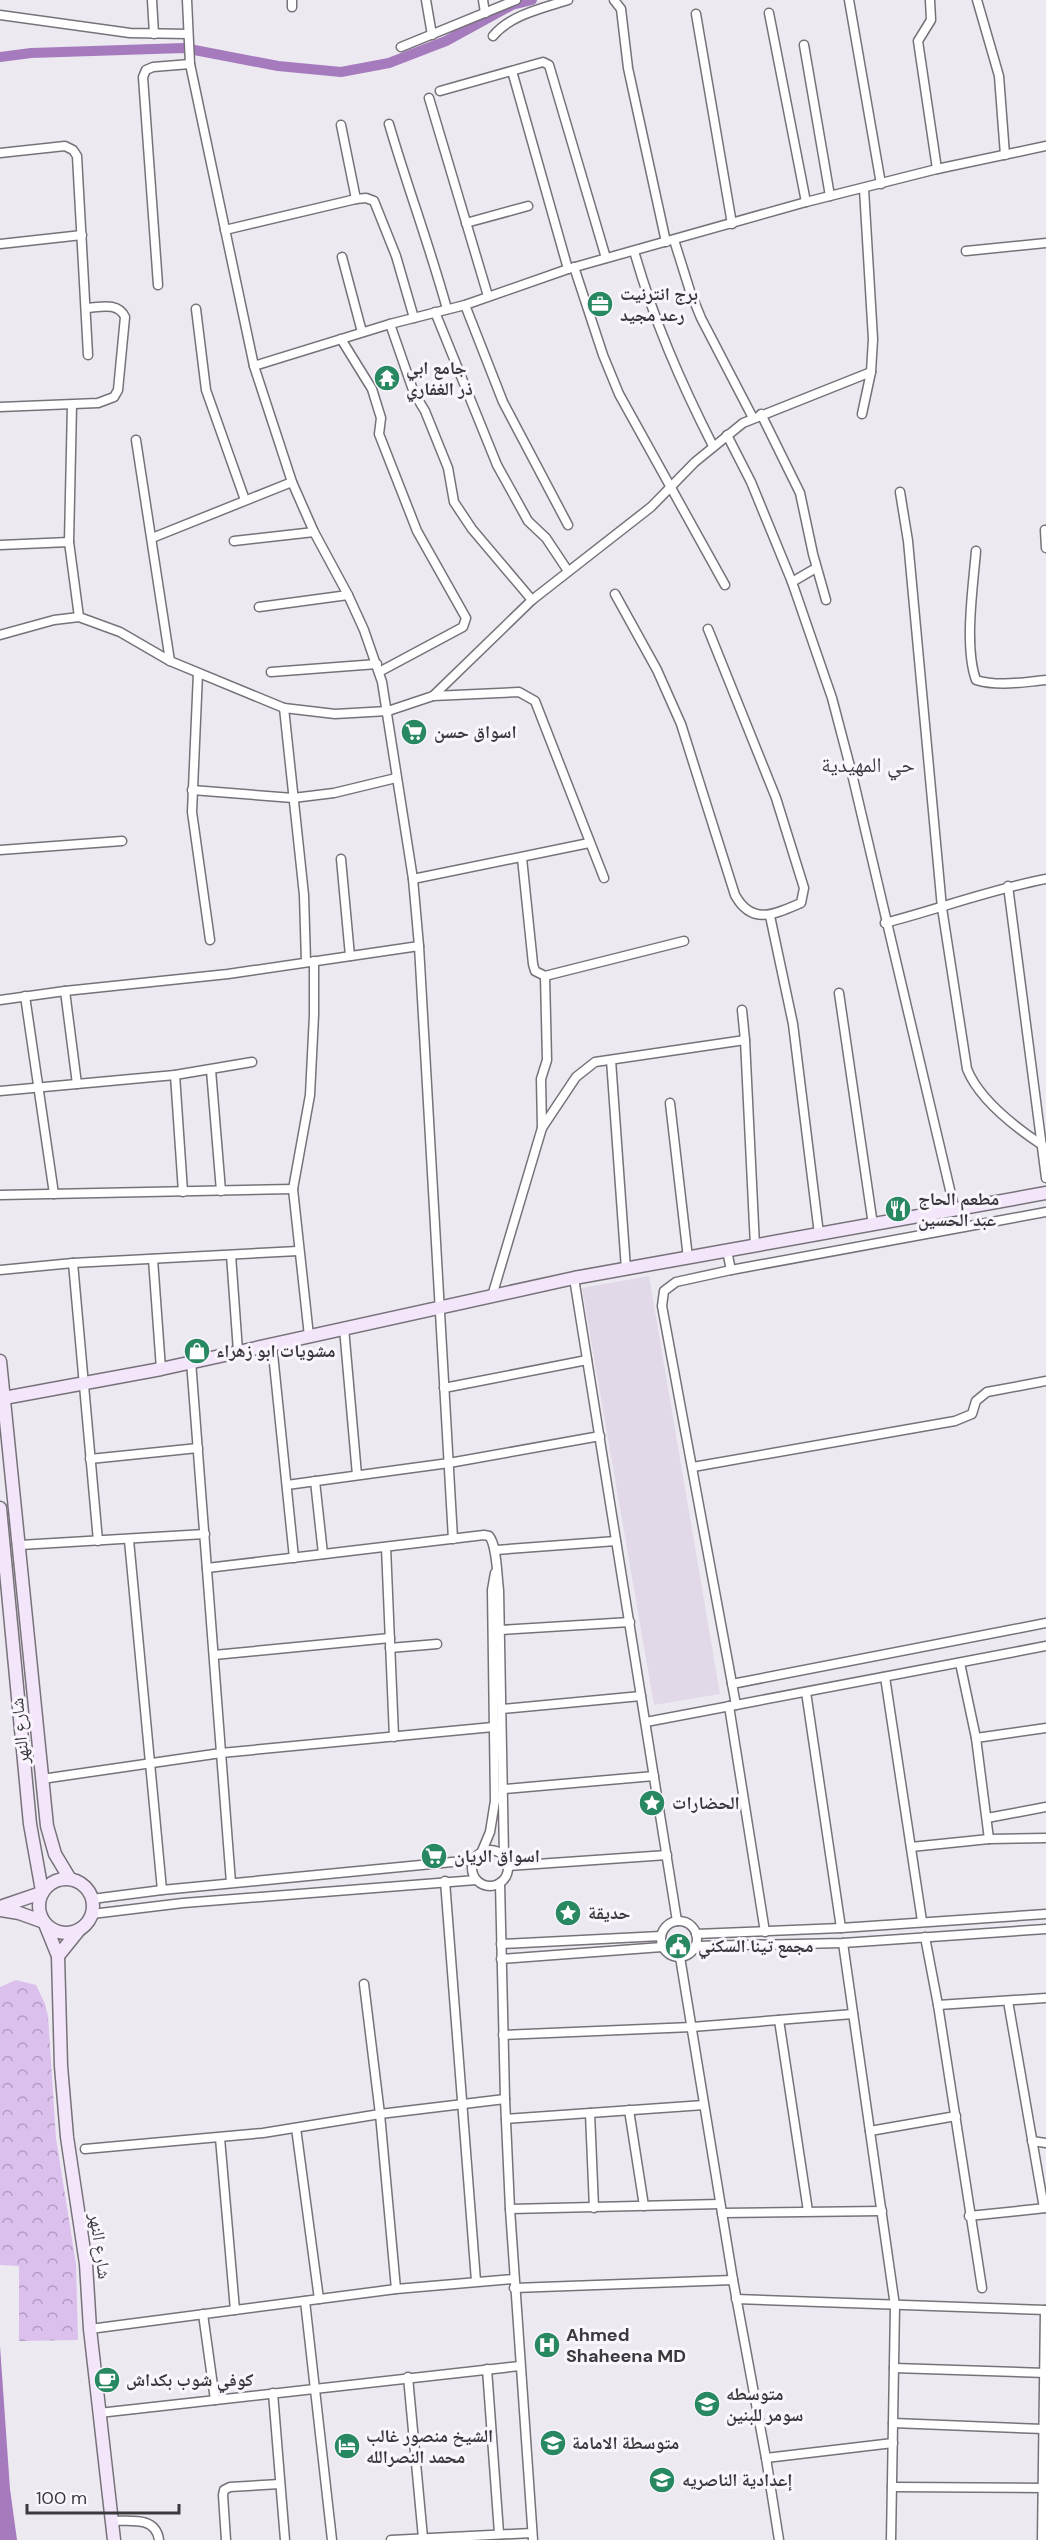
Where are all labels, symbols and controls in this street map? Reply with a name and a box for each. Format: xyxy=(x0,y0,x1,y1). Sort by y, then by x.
place label: برج انترنيت رعد مجيد xyxy=(620,282,698,327)
office icon: برج انترنيت رعد مجيد xyxy=(585,289,615,319)
place label: جامع ابي ذر الغفاري xyxy=(406,356,473,403)
temple icon: جامع ابي ذر الغفاري xyxy=(372,363,402,393)
supermarket icon: اسواق حسن xyxy=(399,717,429,747)
place label: اسواق حسن xyxy=(434,720,517,744)
district label: حي المهيدية xyxy=(821,751,915,781)
place label: مطعم الحاج عبد الحسين xyxy=(918,1187,999,1232)
restaurant icon: مطعم الحاج عبد الحسين xyxy=(883,1194,913,1224)
shop icon: مشويات ابو زهراء xyxy=(182,1336,212,1366)
place label: مشويات ابو زهراء xyxy=(216,1339,335,1363)
street label: شارع النهر xyxy=(5,1697,35,1766)
place icon: الحضارات xyxy=(637,1788,667,1818)
place label: الحضارات xyxy=(672,1791,740,1815)
supermarket icon: اسواق الريان xyxy=(419,1841,449,1871)
place label: اسواق الريان xyxy=(454,1844,540,1868)
place icon: حديقة xyxy=(553,1898,583,1928)
place label: حديقة xyxy=(588,1901,631,1925)
public building icon: مجمع تينا السكني xyxy=(663,1931,693,1961)
place label: مجمع تينا السكني xyxy=(698,1934,814,1960)
street label: شارع النهر xyxy=(83,2210,117,2281)
place label: Ahmed Shaheena MD xyxy=(566,2323,686,2368)
hospital icon: Ahmed Shaheena MD xyxy=(532,2330,562,2360)
cafe icon: كوفي شوب بكداش xyxy=(92,2365,122,2395)
place label: كوفي شوب بكداش xyxy=(126,2368,254,2394)
place label: متوسطه سومر للبنين xyxy=(726,2382,803,2427)
school or university icon: متوسطه سومر للبنين xyxy=(692,2389,722,2419)
place label: الشيخ منصور غالب محمد النصرالله xyxy=(366,2424,493,2469)
school or university icon: متوسطة الامامة xyxy=(538,2428,568,2458)
hotel icon: الشيخ منصور غالب محمد النصرالله xyxy=(332,2431,362,2461)
place label: متوسطة الامامة xyxy=(572,2431,679,2455)
school or university icon: إعدادية الناصريه xyxy=(647,2465,677,2495)
place label: إعدادية الناصريه xyxy=(682,2468,792,2492)
scale bar xyxy=(27,2477,178,2515)
text: 100 m xyxy=(36,2486,87,2510)

